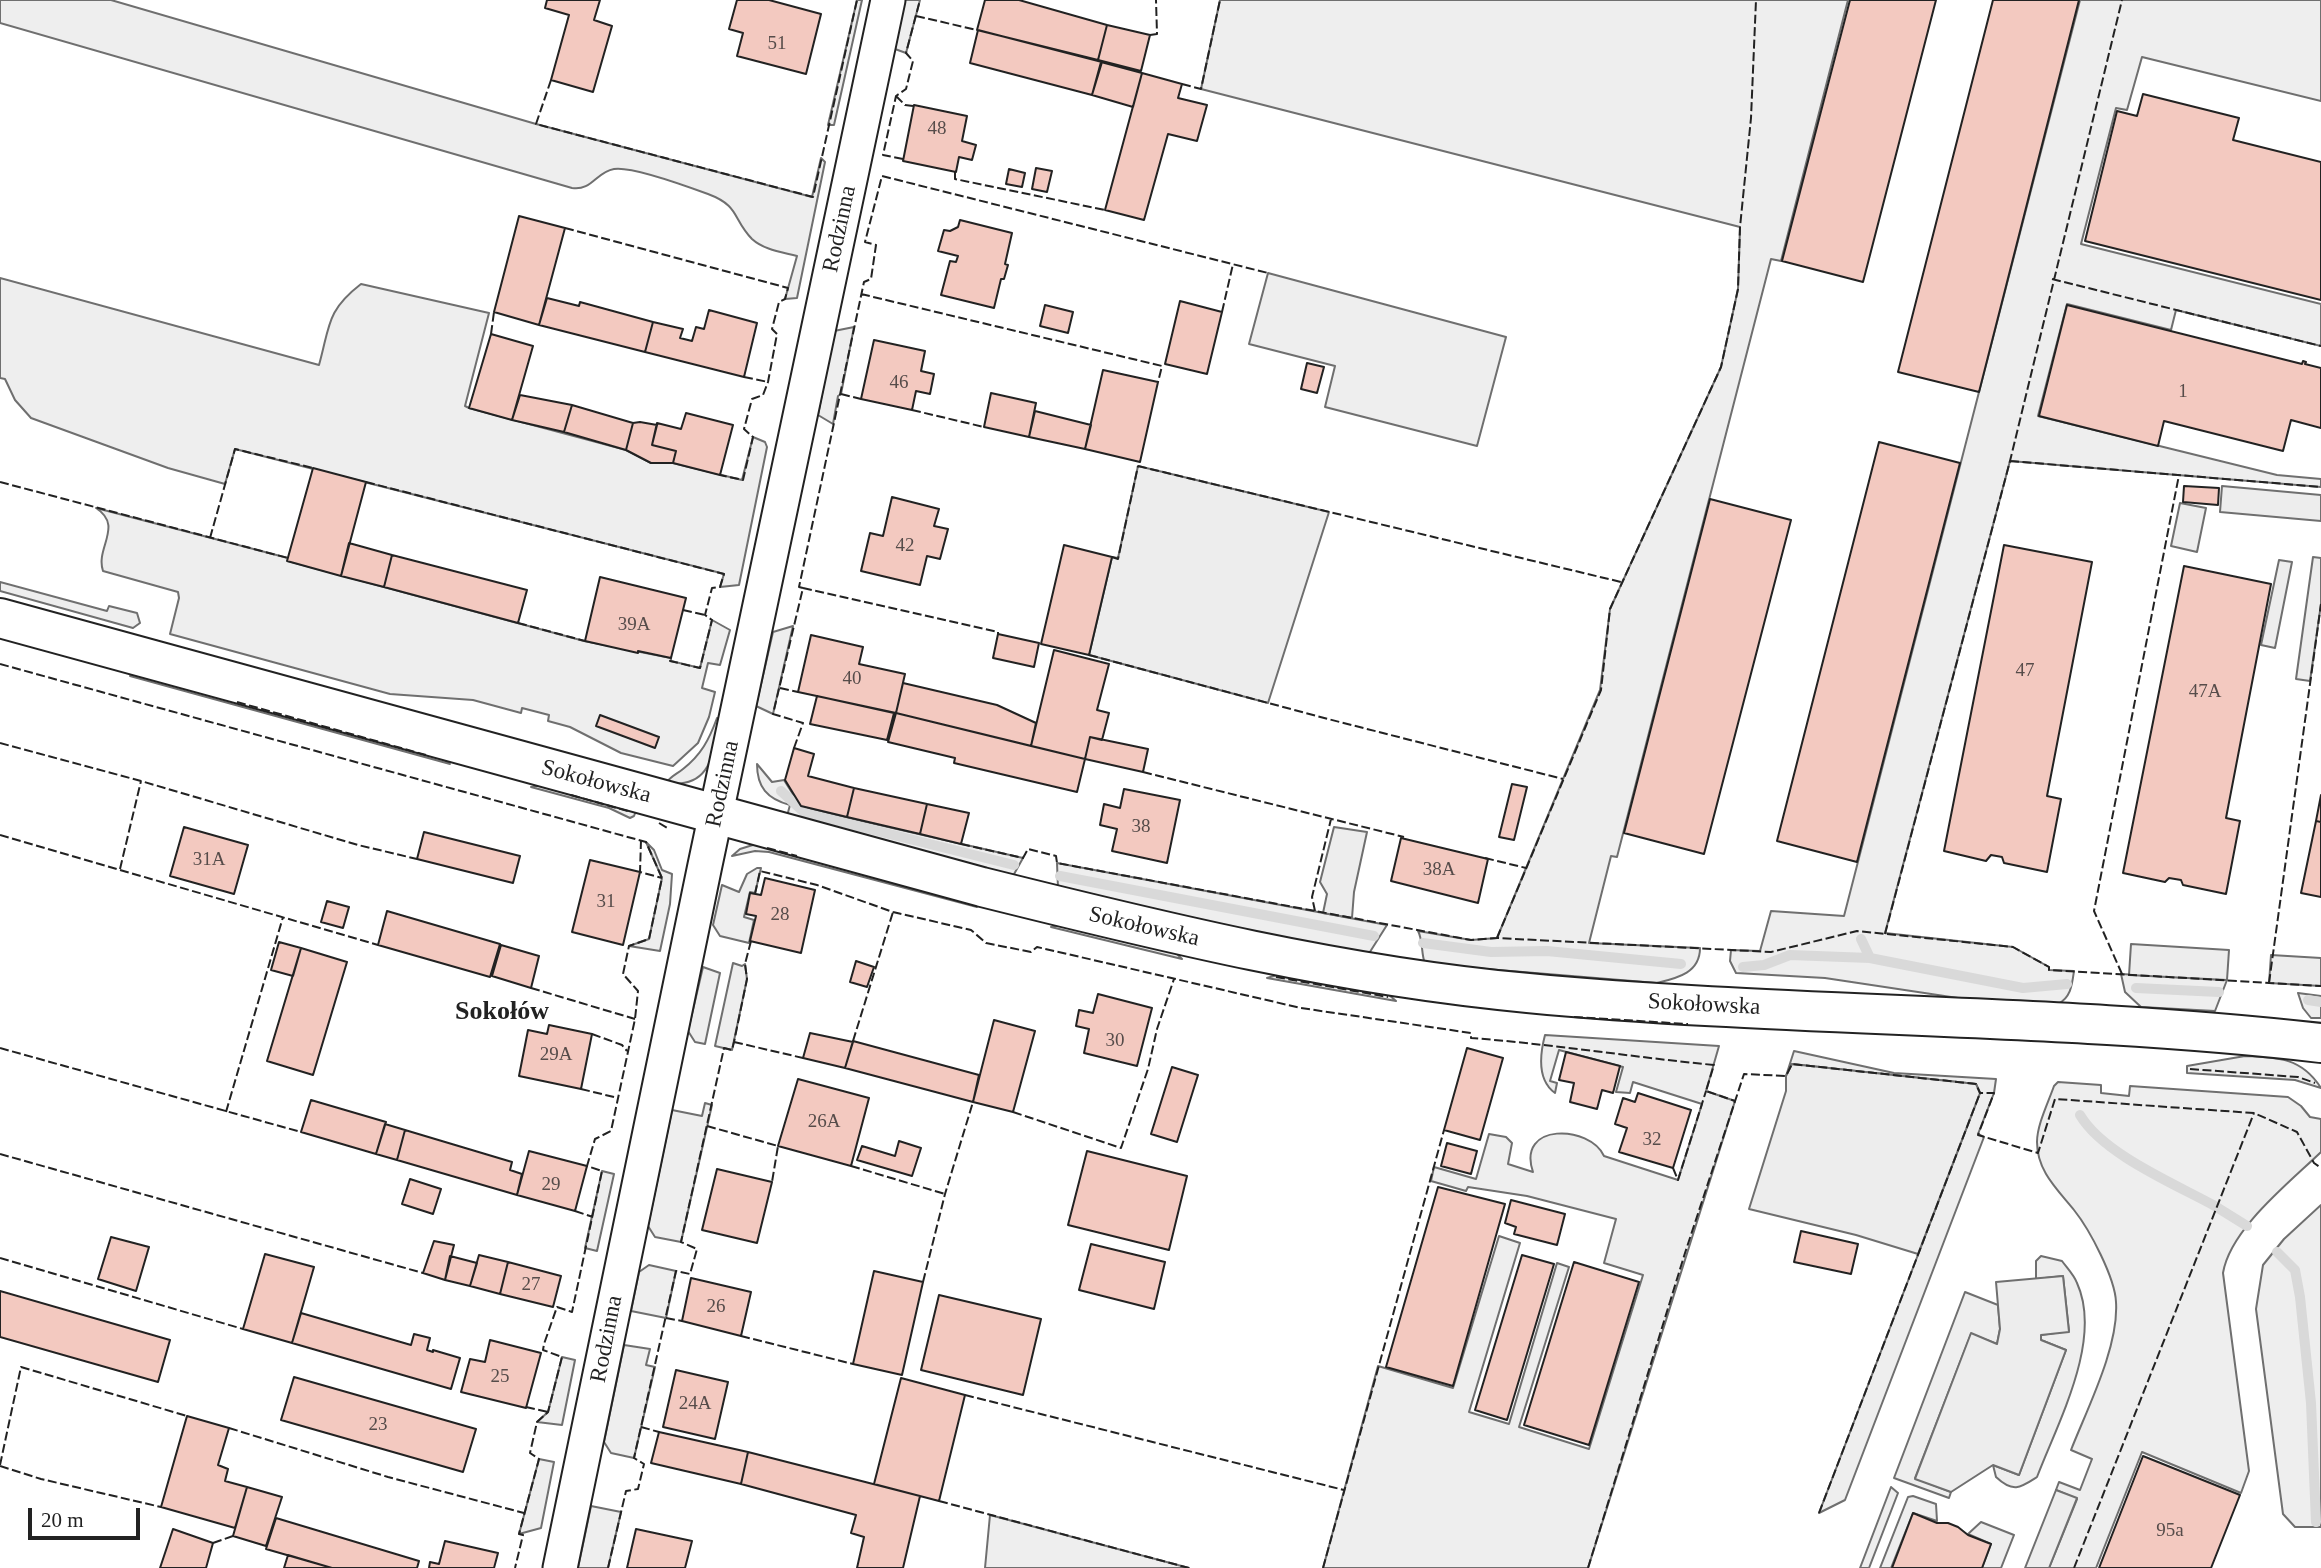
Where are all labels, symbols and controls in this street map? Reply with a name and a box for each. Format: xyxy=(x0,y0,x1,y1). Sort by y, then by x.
house number: 51 xyxy=(768,33,786,55)
house number: 48 xyxy=(928,118,946,140)
street label: Rodzinna xyxy=(817,183,863,275)
house number: 46 xyxy=(889,372,908,394)
house number: 1 xyxy=(2178,381,2188,403)
house number: 42 xyxy=(895,535,914,557)
house number: 39A xyxy=(618,614,650,636)
house number: 47 xyxy=(2016,660,2034,682)
house number: 40 xyxy=(842,668,862,690)
house number: 47A xyxy=(2189,681,2221,703)
street label: Rodzinna xyxy=(700,738,746,830)
street label: Sokołowska xyxy=(538,754,654,810)
house number: 38 xyxy=(1132,816,1150,838)
house number: 31A xyxy=(193,849,225,871)
house number: 38A xyxy=(1423,859,1455,881)
house number: 31 xyxy=(596,891,616,913)
street label: Sokołowska xyxy=(1086,901,1202,953)
house number: 28 xyxy=(770,904,790,926)
street label: Sokołowska xyxy=(1647,988,1761,1022)
district label: Sokołów xyxy=(455,996,549,1028)
house number: 30 xyxy=(1106,1030,1124,1052)
house number: 29A xyxy=(540,1044,572,1066)
house number: 26A xyxy=(808,1111,840,1133)
house number: 32 xyxy=(1642,1129,1662,1151)
house number: 29 xyxy=(541,1174,560,1196)
house number: 27 xyxy=(522,1274,540,1296)
street label: Rodzinna xyxy=(585,1293,629,1385)
house number: 26 xyxy=(706,1296,726,1318)
house number: 25 xyxy=(490,1366,510,1388)
house number: 24A xyxy=(679,1393,711,1415)
house number: 23 xyxy=(368,1414,388,1436)
scale bar xyxy=(32,1494,144,1538)
text: 20 m xyxy=(41,1508,84,1532)
house number: 95a xyxy=(2156,1520,2184,1542)

